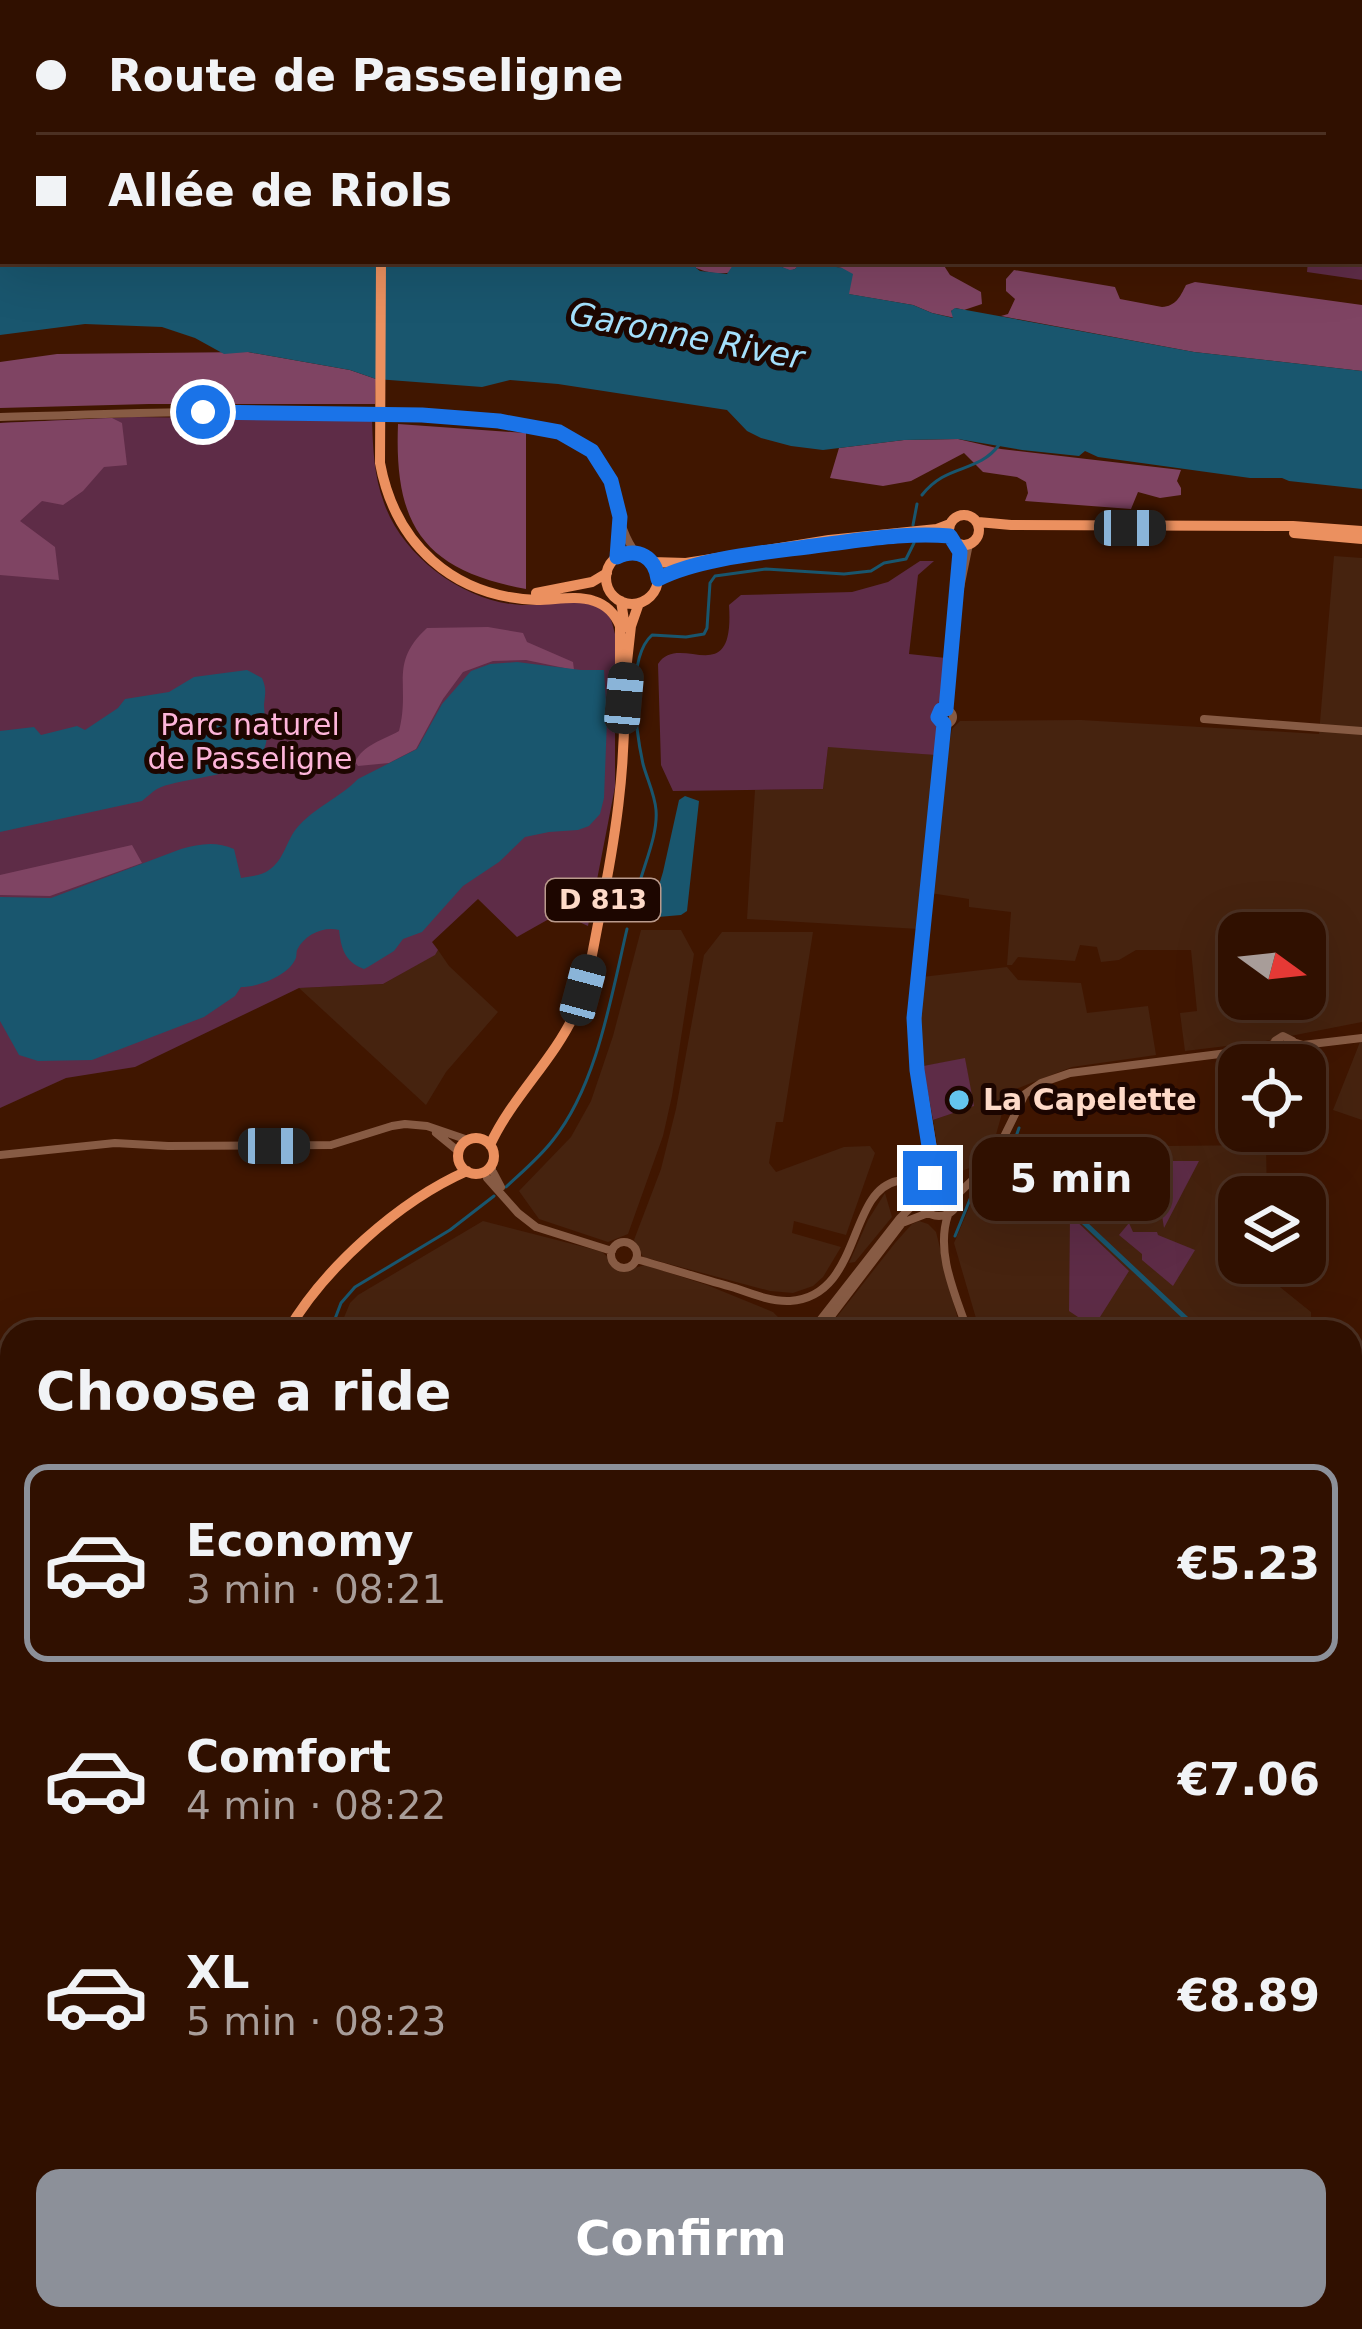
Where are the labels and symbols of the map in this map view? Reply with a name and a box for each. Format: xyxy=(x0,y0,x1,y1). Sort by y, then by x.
water label: Garonne River xyxy=(567,294,810,378)
route start xyxy=(176,385,230,439)
car xyxy=(1094,510,1166,546)
car xyxy=(603,661,645,735)
park label: Parc naturel de Passeligne xyxy=(147,707,353,776)
road number: D 813 xyxy=(546,879,660,921)
north arrow xyxy=(1218,912,1326,1020)
car xyxy=(556,951,610,1029)
place label: La Capelette xyxy=(983,1082,1197,1117)
marker: La Capelette xyxy=(946,1087,972,1113)
car xyxy=(238,1128,310,1164)
callout: 5 min xyxy=(972,1136,1170,1220)
route end xyxy=(903,1151,957,1205)

